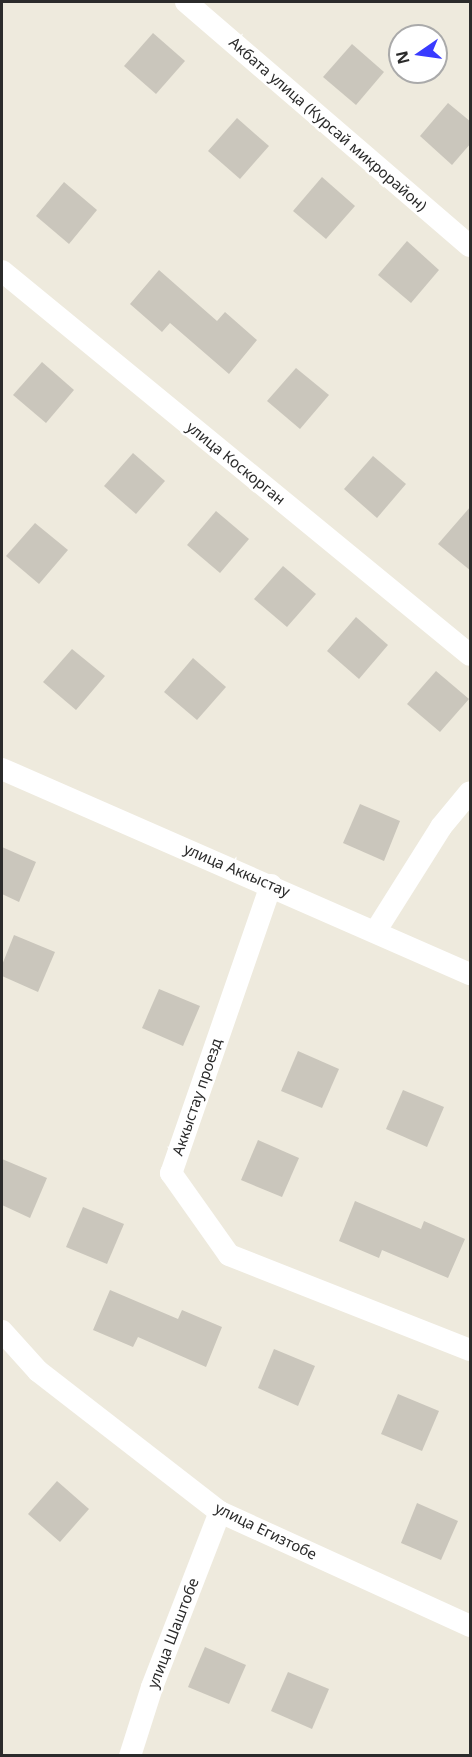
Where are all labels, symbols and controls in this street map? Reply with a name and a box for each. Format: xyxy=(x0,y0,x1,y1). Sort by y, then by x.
north arrow xyxy=(388,24,448,84)
street label: Акбата улица (Курсай микрорайон) xyxy=(226,33,430,215)
text: N xyxy=(390,49,415,66)
street label: улица Коскорган xyxy=(183,418,289,508)
street label: улица Аккыстау xyxy=(181,840,293,900)
street label: Аккыстау проезд xyxy=(169,1036,225,1158)
street label: улица Егизтобе xyxy=(212,1499,320,1563)
street label: улица Шаштобе xyxy=(144,1575,202,1691)

